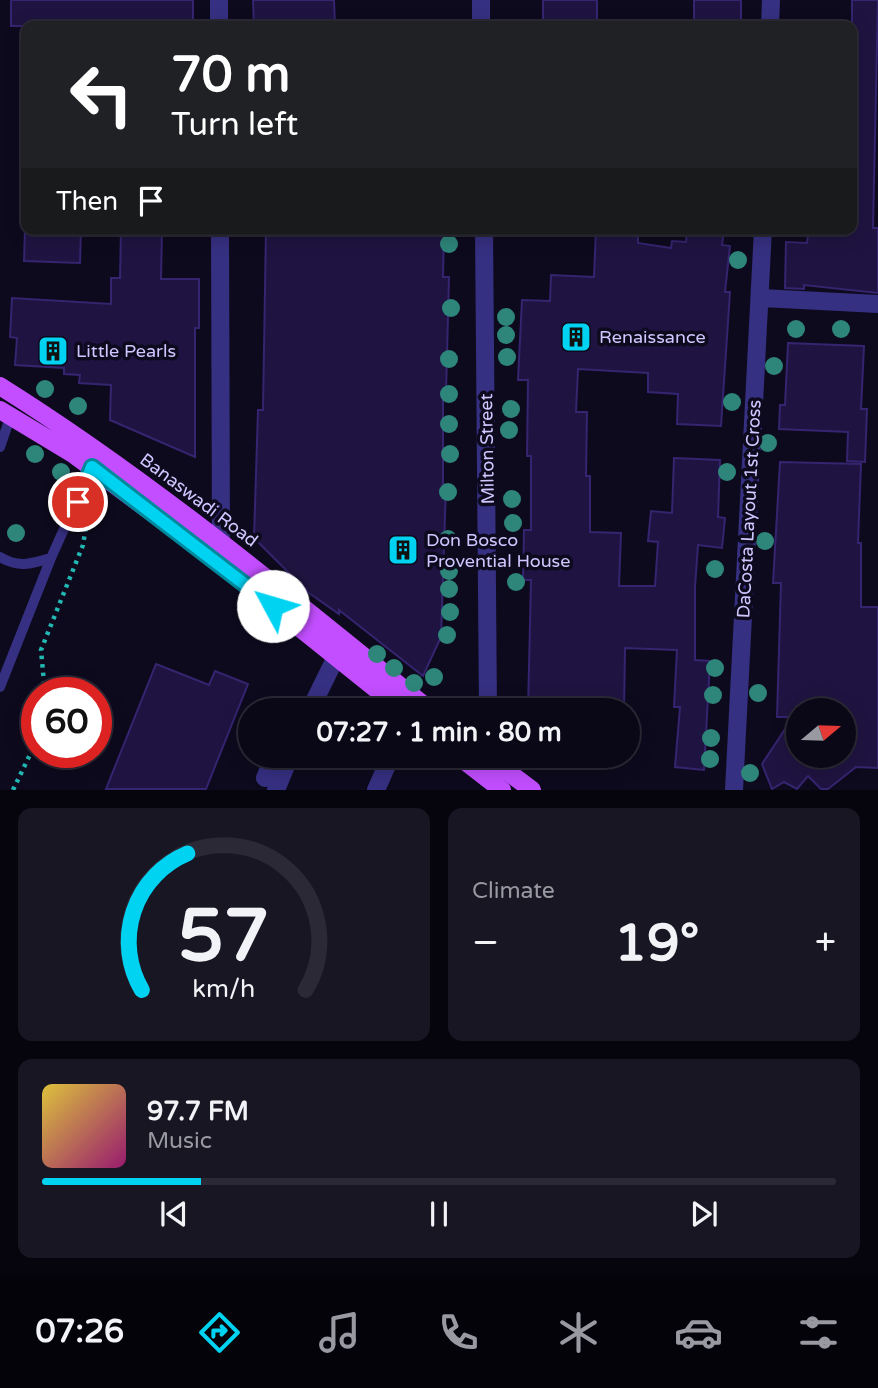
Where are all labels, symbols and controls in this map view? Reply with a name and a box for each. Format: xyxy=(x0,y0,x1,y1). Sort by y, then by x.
text: 70 m xyxy=(171,46,290,105)
icon: left xyxy=(56,49,147,140)
text: Turn left xyxy=(171,106,298,144)
icon: arrive xyxy=(132,182,170,220)
text: Then xyxy=(56,186,118,217)
building icon: Renaissance xyxy=(559,320,593,354)
place label: Renaissance xyxy=(599,326,706,348)
building icon: Little Pearls xyxy=(36,334,70,368)
place label: Little Pearls xyxy=(76,340,176,362)
street label: Milton Street xyxy=(475,393,499,505)
street label: DaCosta Layout 1st Cross xyxy=(732,399,766,619)
street label: Banaswadi Road xyxy=(136,448,262,552)
pin xyxy=(48,472,108,532)
icon: arrive xyxy=(59,483,97,521)
place label: Don Bosco Provential House xyxy=(426,529,570,572)
building icon: Don Bosco Provential House xyxy=(386,533,420,567)
position arrow xyxy=(236,569,310,643)
speed limit sign: 60 xyxy=(21,677,112,768)
north arrow xyxy=(786,698,856,768)
map controls xyxy=(786,698,856,768)
text: 07:27 · 1 min · 80 m xyxy=(316,717,562,748)
text: Climate xyxy=(472,877,555,905)
text: 57 xyxy=(178,894,270,982)
text: 19° xyxy=(614,912,699,975)
text: − xyxy=(472,920,499,966)
text: + xyxy=(815,920,836,966)
text: km/h xyxy=(193,974,255,1004)
text: 97.7 FM xyxy=(147,1096,249,1127)
text: Music xyxy=(147,1127,212,1155)
icon: previous xyxy=(155,1195,193,1233)
icon: pause xyxy=(420,1195,458,1233)
icon: next xyxy=(685,1195,723,1233)
icon: directions xyxy=(195,1308,244,1357)
icon: music xyxy=(315,1308,364,1357)
icon: phone xyxy=(434,1308,483,1357)
icon: climate xyxy=(554,1308,603,1357)
icon: car xyxy=(674,1308,723,1357)
icon: filters xyxy=(794,1308,843,1357)
text: 07:26 xyxy=(35,1313,124,1351)

